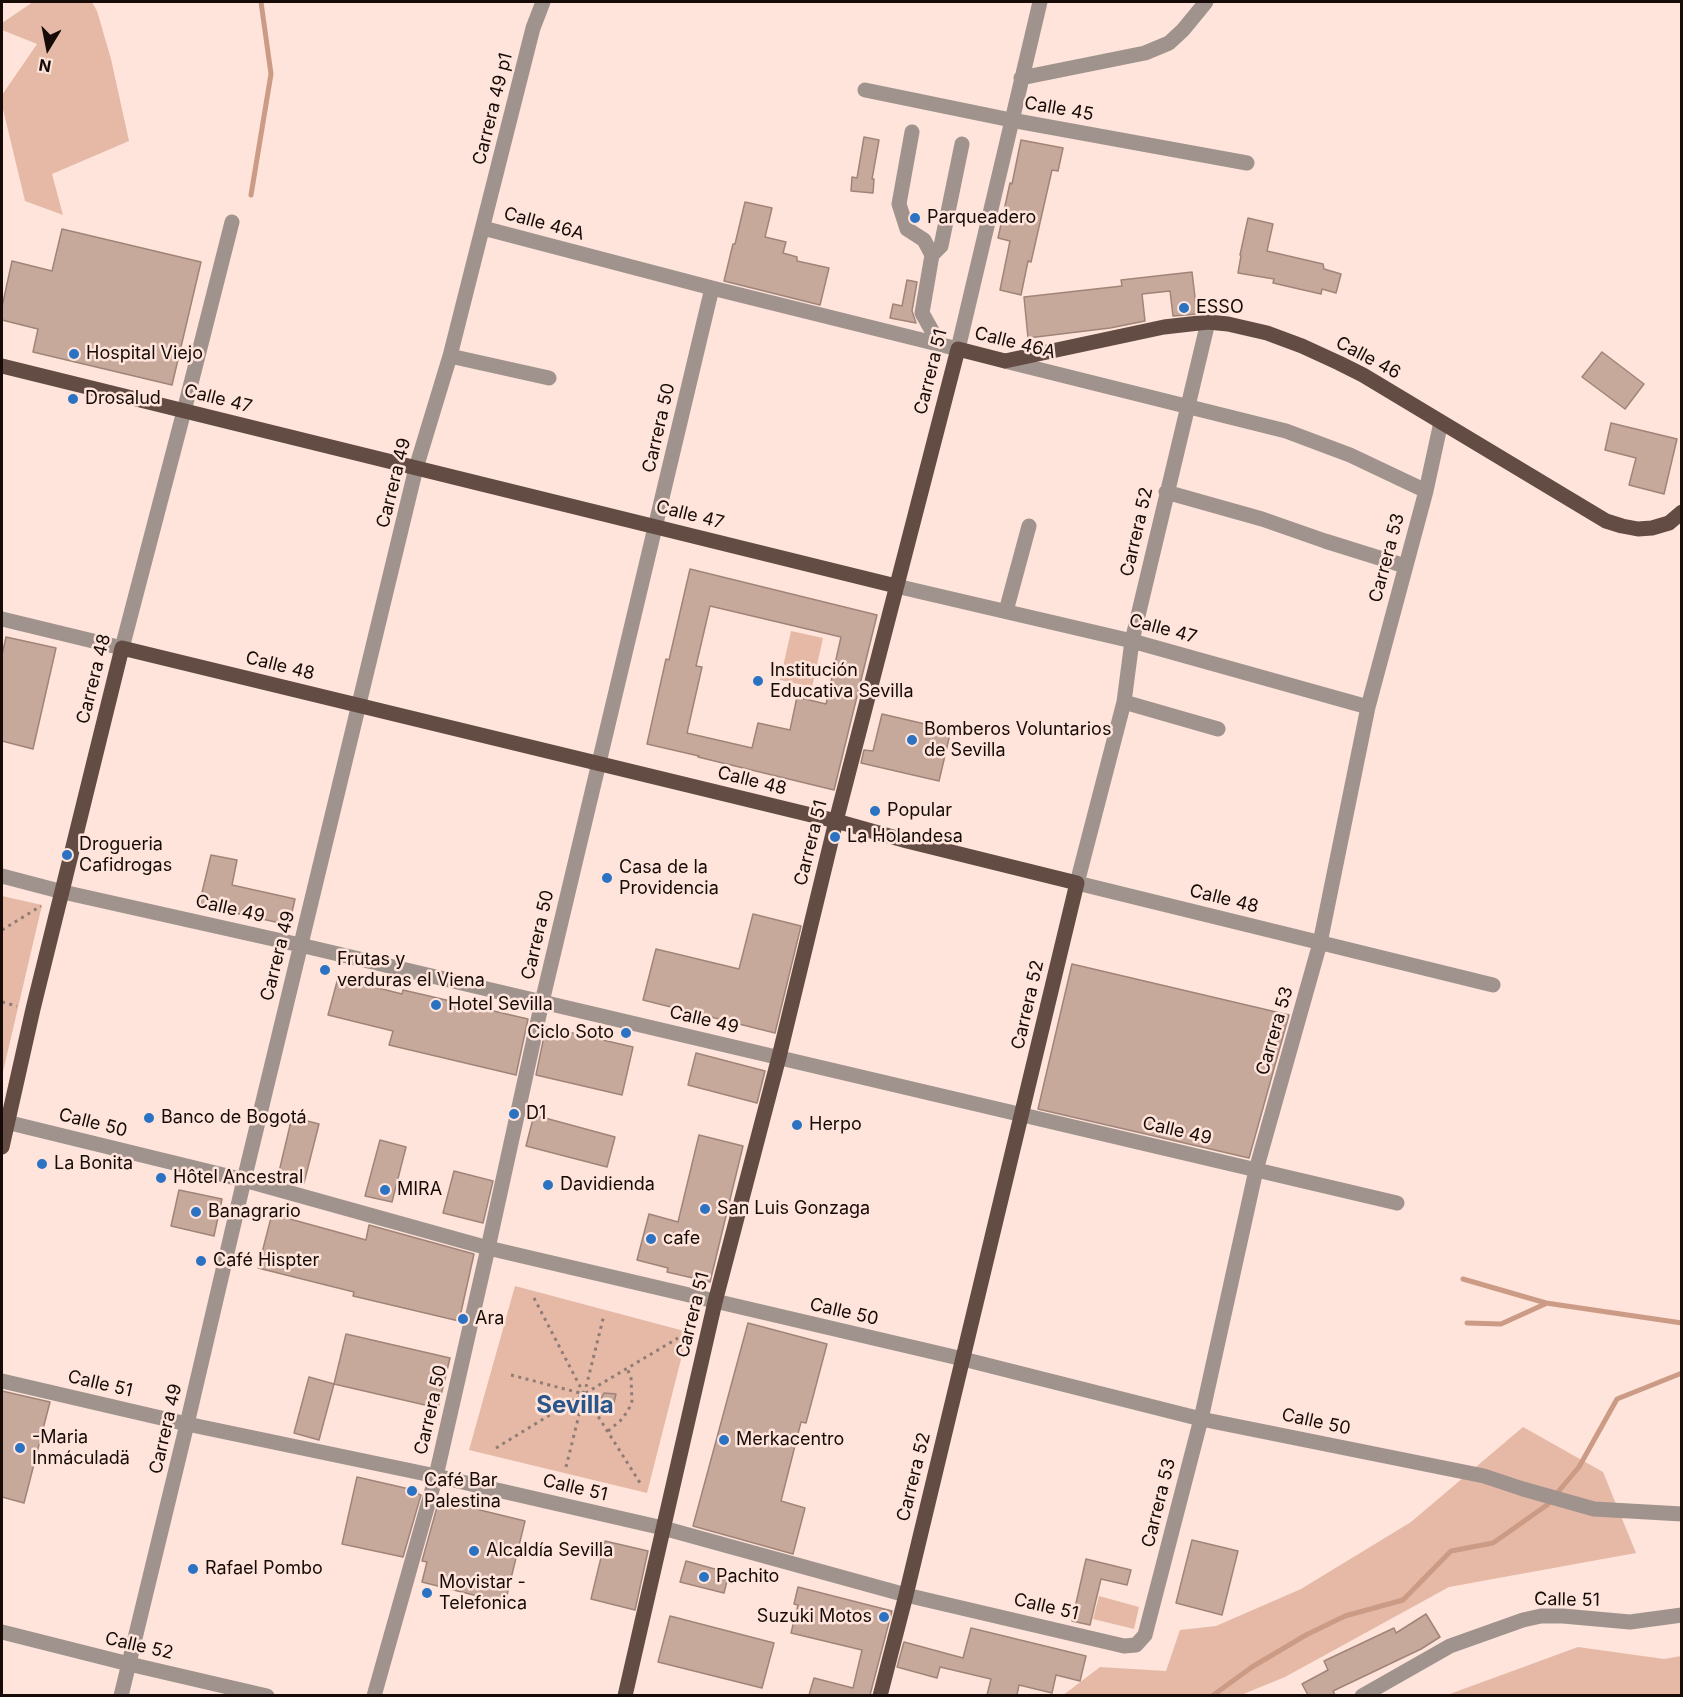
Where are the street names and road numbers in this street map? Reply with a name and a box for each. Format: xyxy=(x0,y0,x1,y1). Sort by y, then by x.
street label: Carrera 49 p1 xyxy=(469,51,517,167)
street label: Calle 45 xyxy=(1023,92,1095,126)
street label: Calle 46A xyxy=(501,203,587,245)
street label: Calle 46A xyxy=(972,323,1058,363)
street label: Carrera 51 xyxy=(910,327,952,417)
street label: Calle 46 xyxy=(1332,332,1404,384)
street label: Calle 47 xyxy=(182,380,254,418)
street label: Carrera 50 xyxy=(638,381,680,475)
street label: Carrera 49 xyxy=(372,436,416,530)
street label: Carrera 52 xyxy=(1116,485,1158,579)
street label: Calle 47 xyxy=(654,496,726,534)
street label: Carrera 53 xyxy=(1365,511,1409,605)
street label: Calle 47 xyxy=(1127,610,1199,648)
street label: Carrera 48 xyxy=(72,632,116,726)
street label: Calle 48 xyxy=(243,647,317,685)
street label: Calle 48 xyxy=(715,762,789,800)
street label: Carrera 51 xyxy=(790,798,832,888)
street label: Calle 48 xyxy=(1187,880,1261,918)
street label: Carrera 50 xyxy=(517,888,559,982)
street label: Calle 49 xyxy=(193,891,267,927)
street label: Carrera 49 xyxy=(256,909,300,1003)
street label: Carrera 52 xyxy=(1007,958,1049,1052)
street label: Carrera 53 xyxy=(1252,984,1298,1078)
street label: Calle 49 xyxy=(667,1002,741,1038)
street label: Calle 50 xyxy=(57,1104,129,1142)
street label: Calle 49 xyxy=(1140,1113,1214,1149)
street label: Carrera 51 xyxy=(672,1270,714,1360)
street label: Calle 50 xyxy=(808,1294,880,1330)
street label: Carrera 50 xyxy=(410,1363,452,1457)
street label: Calle 51 xyxy=(66,1366,134,1402)
street label: Carrera 49 xyxy=(145,1382,187,1476)
street label: Calle 50 xyxy=(1280,1404,1352,1440)
street label: Carrera 52 xyxy=(892,1430,936,1524)
street label: Carrera 53 xyxy=(1137,1456,1181,1550)
street label: Calle 51 xyxy=(541,1470,609,1506)
street label: Calle 51 xyxy=(1012,1589,1080,1625)
street label: Calle 51 xyxy=(1534,1589,1600,1611)
street label: Calle 52 xyxy=(103,1628,175,1664)

